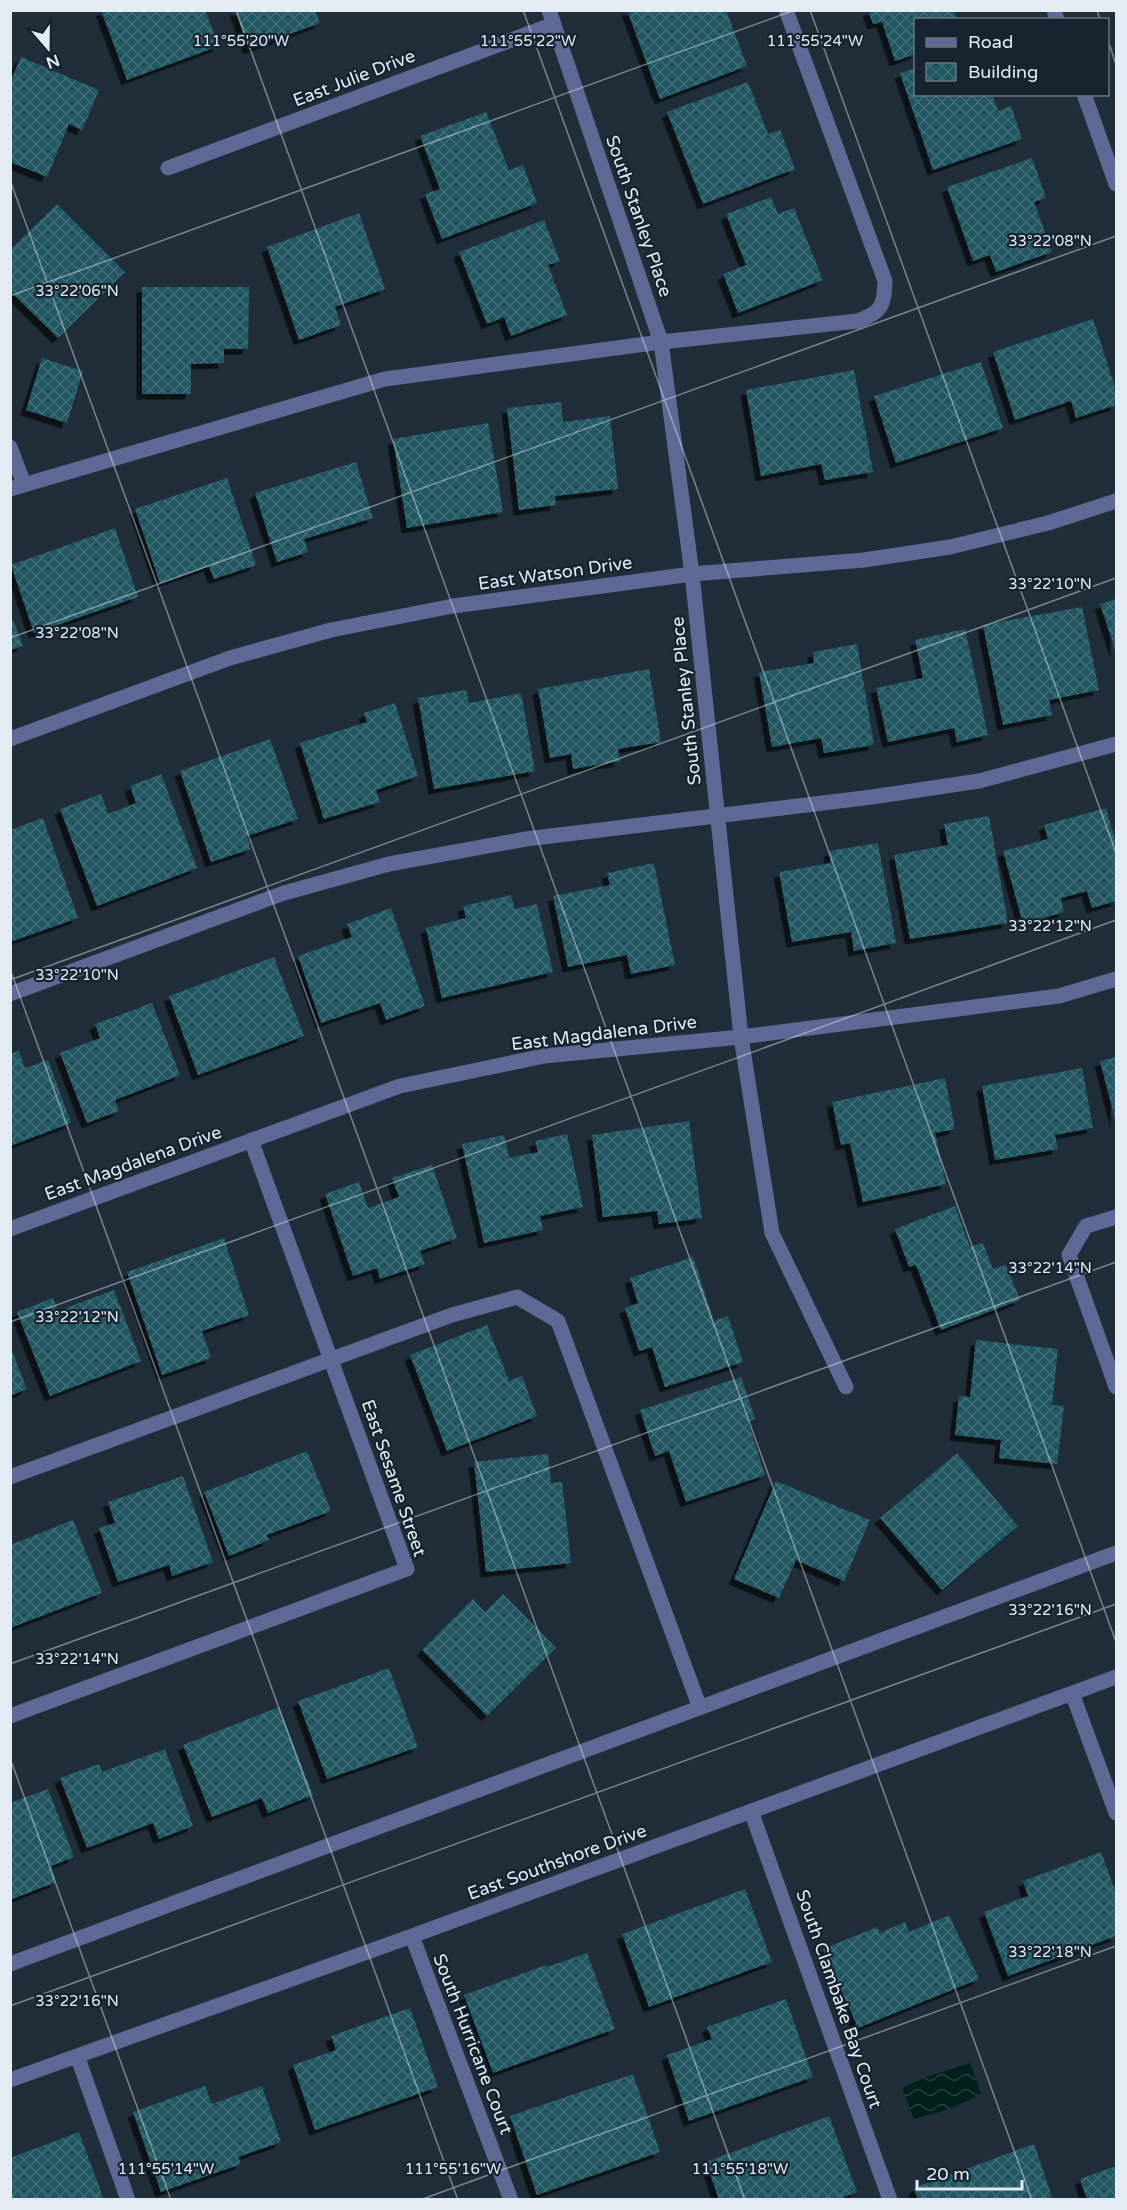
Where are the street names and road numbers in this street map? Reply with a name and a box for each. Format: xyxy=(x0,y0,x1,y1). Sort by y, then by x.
street label: East Julie Drive xyxy=(290,45,418,111)
street label: South Stanley Place xyxy=(601,132,677,300)
street label: East Watson Drive xyxy=(477,551,633,595)
street label: South Stanley Place xyxy=(666,616,706,786)
street label: East Magdalena Drive xyxy=(510,1011,698,1055)
street label: East Magdalena Drive xyxy=(42,1121,224,1205)
street label: East Sesame Street xyxy=(357,1397,431,1559)
street label: East Southshore Drive xyxy=(465,1819,649,1905)
street label: South Clambake Bay Court xyxy=(791,1887,887,2111)
street label: South Hurricane Court xyxy=(428,1951,518,2137)

